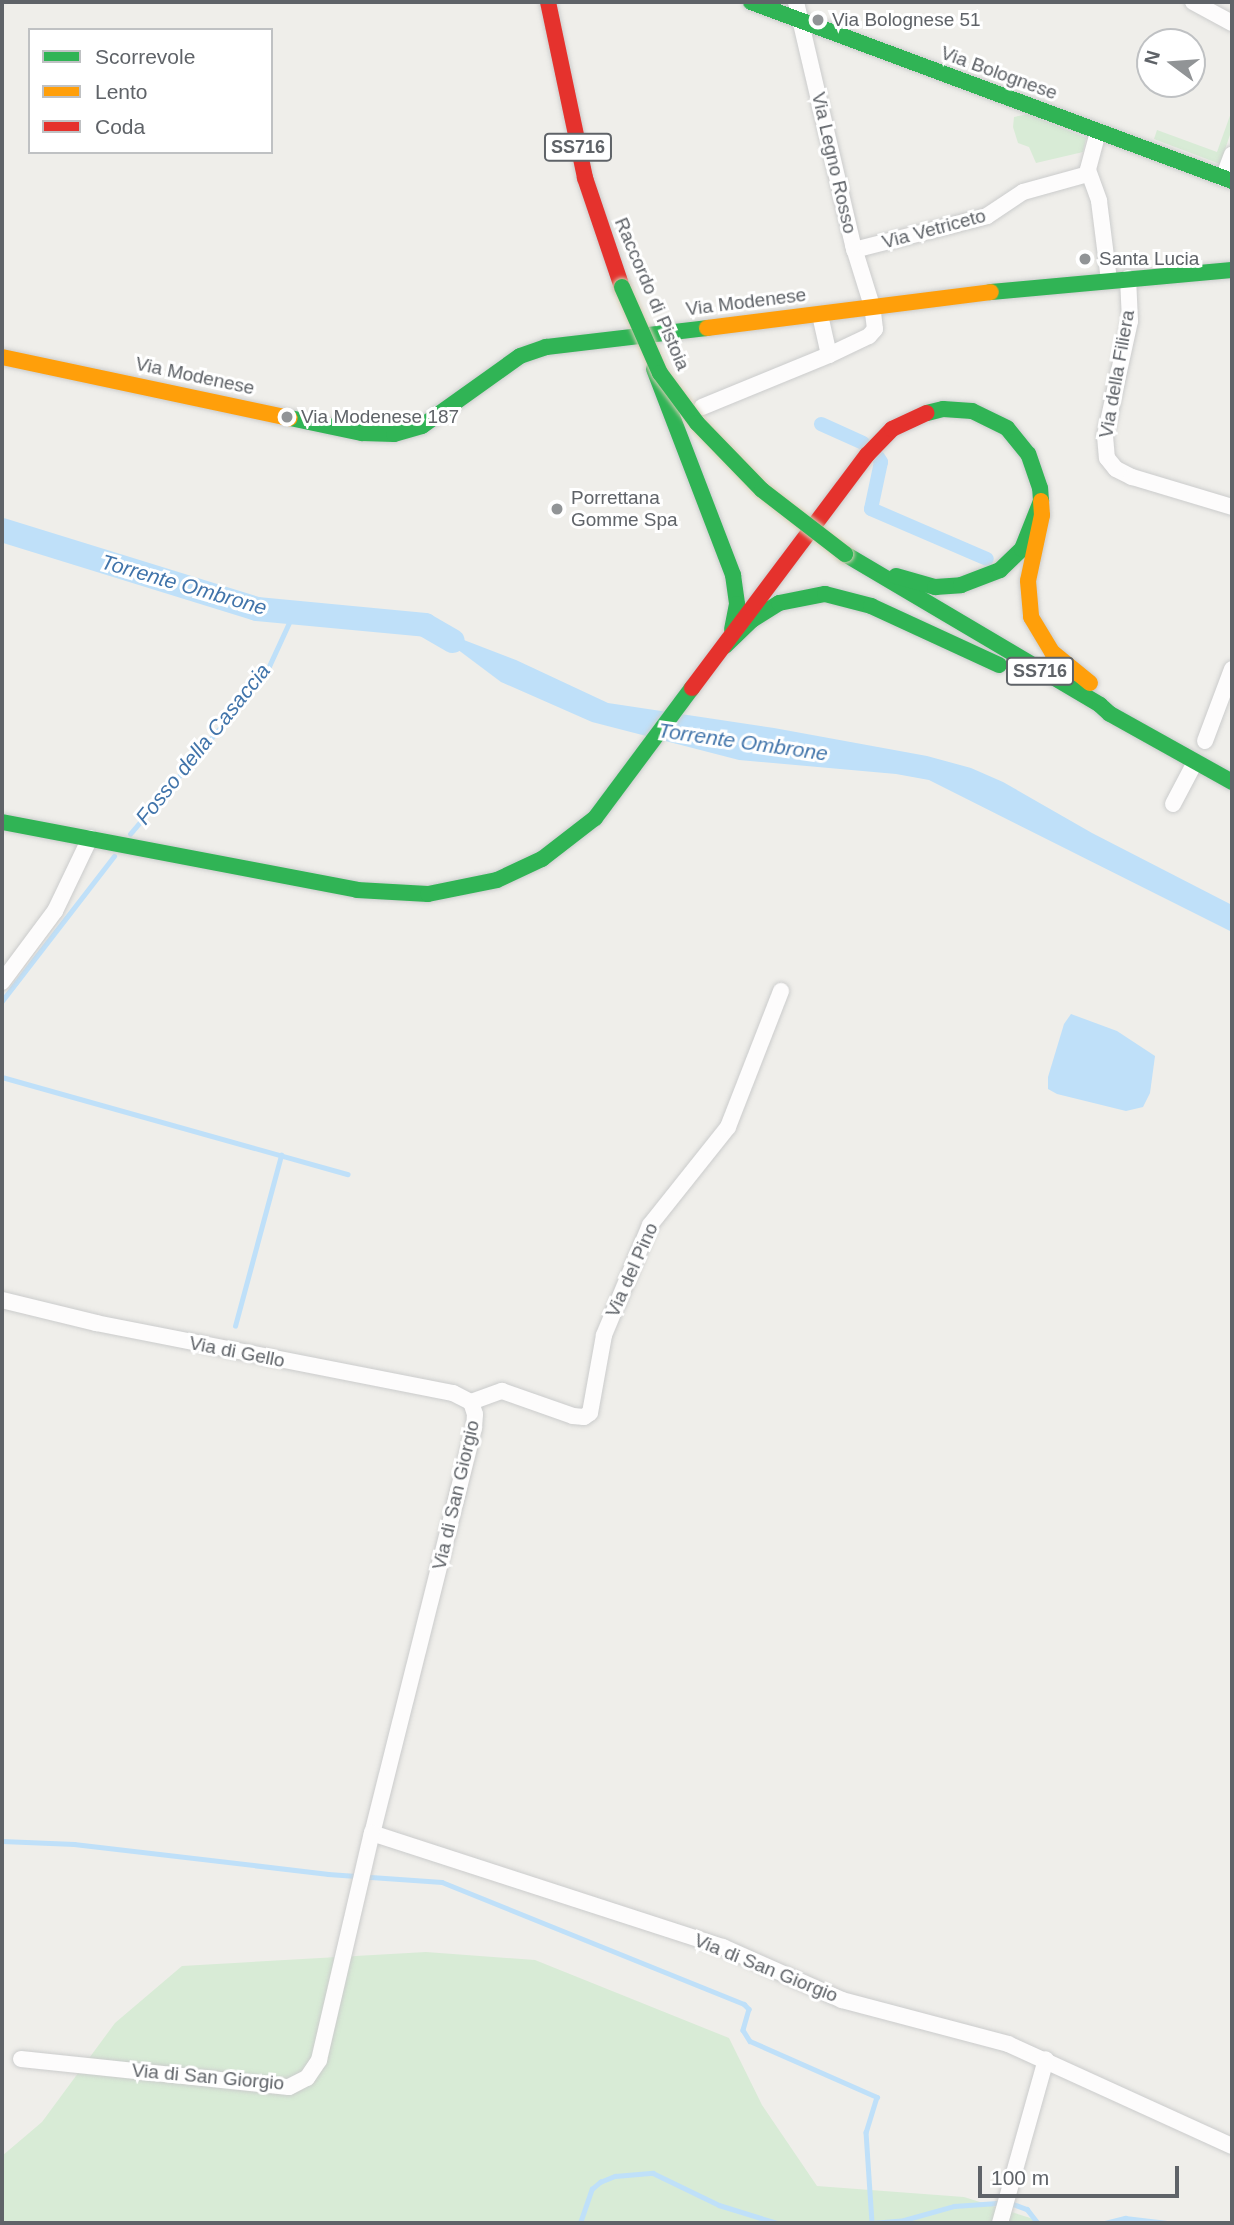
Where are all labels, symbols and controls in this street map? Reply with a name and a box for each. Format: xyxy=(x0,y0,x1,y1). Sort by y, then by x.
place label: Via Bolognese 51 xyxy=(832,9,981,31)
marker: Via Bolognese 51 xyxy=(810,12,826,28)
legend xyxy=(28,28,273,154)
north arrow xyxy=(1136,28,1206,98)
street label: Via Bolognese xyxy=(938,41,1060,105)
text: Scorrevole xyxy=(95,45,195,68)
text: N xyxy=(1140,48,1164,67)
text: Lento xyxy=(95,80,148,103)
street label: Via Legno Rosso xyxy=(807,90,861,236)
text: Coda xyxy=(95,115,145,138)
road number: SS716 xyxy=(543,132,613,162)
street label: Via Vetriceto xyxy=(880,204,988,254)
street label: Raccordo di Pistoia xyxy=(610,214,694,374)
place label: Santa Lucia xyxy=(1099,248,1199,270)
marker: Santa Lucia xyxy=(1077,251,1093,267)
street label: Via Modenese xyxy=(684,283,808,321)
street label: Via della Filiera xyxy=(1095,308,1139,440)
street label: Via Modenese xyxy=(133,352,257,400)
place label: Via Modenese 187 xyxy=(301,406,459,428)
marker: Via Modenese 187 xyxy=(279,409,295,425)
place label: Porrettana Gomme Spa xyxy=(571,487,678,531)
marker: Porrettana Gomme Spa xyxy=(549,501,565,517)
water label: Torrente Ombrone xyxy=(98,549,270,621)
road number: SS716 xyxy=(1005,656,1075,686)
water label: Fosso della Casaccia xyxy=(130,659,276,829)
water label: Torrente Ombrone xyxy=(657,718,829,766)
street label: Via del Pino xyxy=(601,1219,663,1321)
street label: Via di Gello xyxy=(187,1332,287,1372)
street label: Via di San Giorgio xyxy=(428,1418,484,1572)
street label: Via di San Giorgio xyxy=(691,1929,841,2007)
street label: Via di San Giorgio xyxy=(131,2059,285,2095)
scale bar xyxy=(982,2152,1183,2196)
text: 100 m xyxy=(991,2166,1049,2189)

